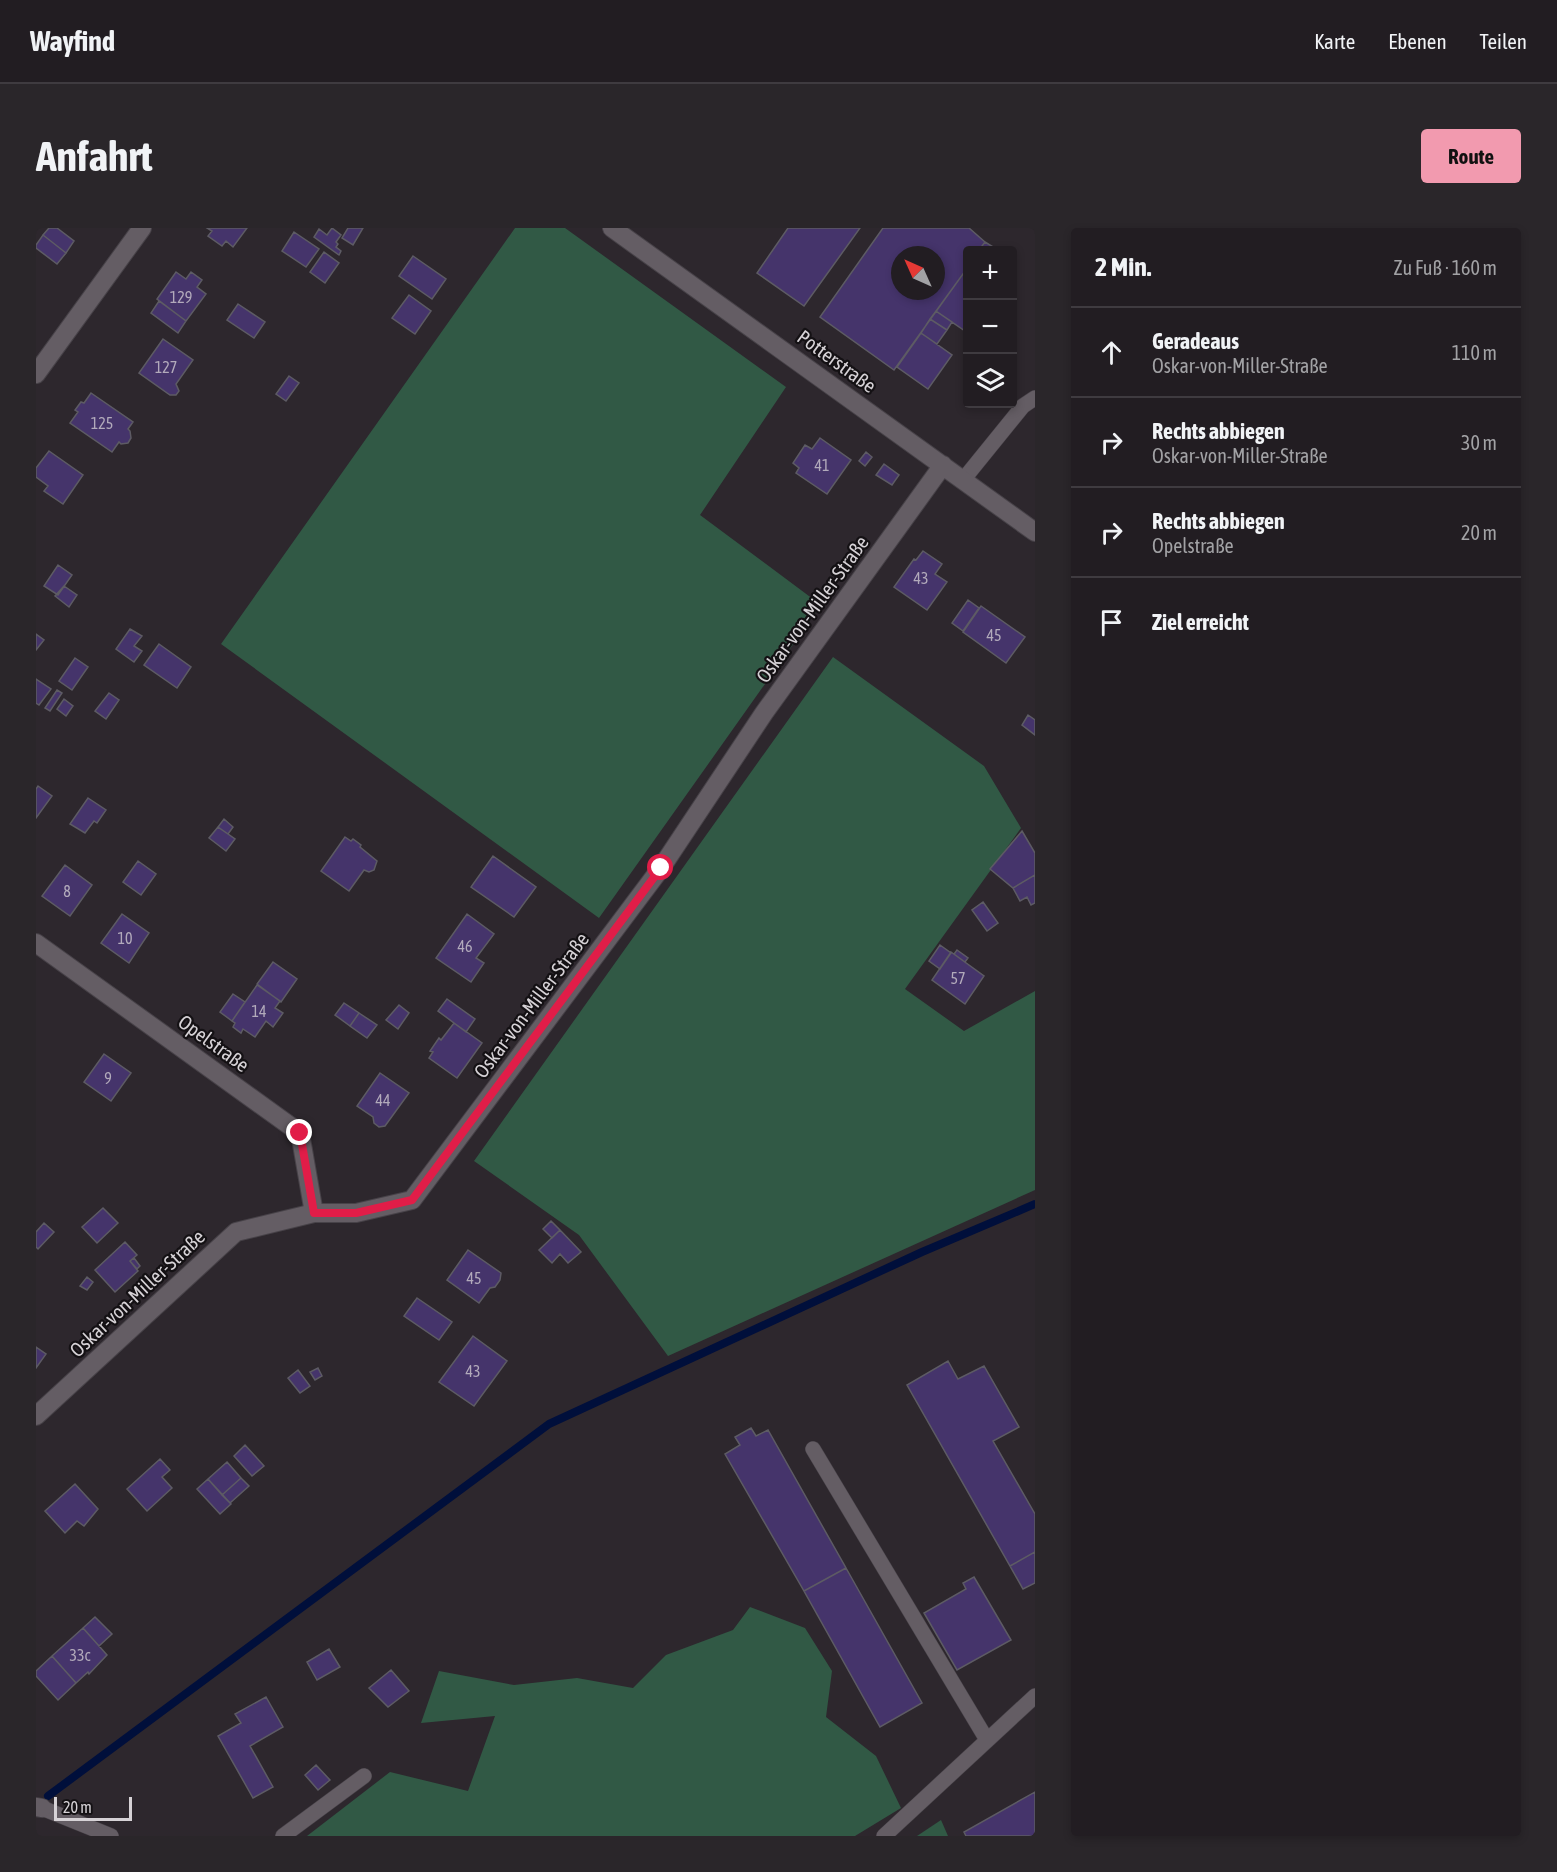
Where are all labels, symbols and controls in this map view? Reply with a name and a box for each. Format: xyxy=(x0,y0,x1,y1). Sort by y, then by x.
text: Wayfind xyxy=(30,25,115,57)
text: Karte xyxy=(1314,29,1355,53)
text: Ebenen xyxy=(1388,29,1447,53)
text: Teilen xyxy=(1480,29,1527,53)
button: Route xyxy=(1421,129,1521,183)
text: Anfahrt xyxy=(36,132,153,180)
north arrow xyxy=(891,246,945,300)
map controls xyxy=(963,246,1017,408)
button: + xyxy=(963,246,1017,300)
text: 2 Min. xyxy=(1095,252,1151,282)
text: Zu Fuß · 160 m xyxy=(1394,256,1497,279)
house number: 129 xyxy=(170,288,192,306)
button: − xyxy=(963,300,1017,354)
street label: Potterstraße xyxy=(793,325,881,397)
text: Geradeaus xyxy=(1152,328,1239,354)
icon: ahead xyxy=(1095,336,1128,369)
text: 110 m xyxy=(1452,341,1497,364)
button: layers xyxy=(963,354,1017,408)
text: Oskar-von-Miller-Straße xyxy=(1152,354,1328,377)
house number: 127 xyxy=(155,358,177,376)
house number: 125 xyxy=(91,414,113,432)
text: Rechts abbiegen xyxy=(1152,418,1285,444)
icon: right xyxy=(1095,426,1128,459)
text: 30 m xyxy=(1461,431,1497,454)
text: Oskar-von-Miller-Straße xyxy=(1152,444,1328,467)
house number: 41 xyxy=(814,456,830,474)
text: Rechts abbiegen xyxy=(1152,508,1285,534)
icon: right xyxy=(1095,516,1128,549)
text: 20 m xyxy=(1461,521,1497,544)
street label: Oskar-von-Miller-Straße xyxy=(751,531,873,687)
text: Opelstraße xyxy=(1152,534,1234,557)
house number: 43 xyxy=(913,569,929,587)
icon: arrive xyxy=(1095,606,1128,639)
text: Ziel erreicht xyxy=(1152,609,1249,635)
house number: 45 xyxy=(986,626,1002,644)
route start xyxy=(647,854,673,880)
house number: 8 xyxy=(63,882,71,900)
street label: Oskar-von-Miller-Straße xyxy=(469,928,593,1082)
house number: 10 xyxy=(117,929,133,947)
house number: 46 xyxy=(457,937,473,955)
house number: 57 xyxy=(950,969,966,987)
house number: 14 xyxy=(251,1002,267,1020)
street label: Opelstraße xyxy=(174,1010,254,1076)
house number: 9 xyxy=(104,1069,112,1087)
house number: 44 xyxy=(375,1091,391,1109)
route end xyxy=(286,1119,312,1145)
street label: Oskar-von-Miller-Straße xyxy=(65,1225,209,1361)
house number: 45 xyxy=(466,1269,482,1287)
house number: 43 xyxy=(465,1362,481,1380)
house number: 33c xyxy=(70,1646,91,1664)
scale bar xyxy=(54,1794,132,1822)
text: 20 m xyxy=(63,1798,92,1816)

